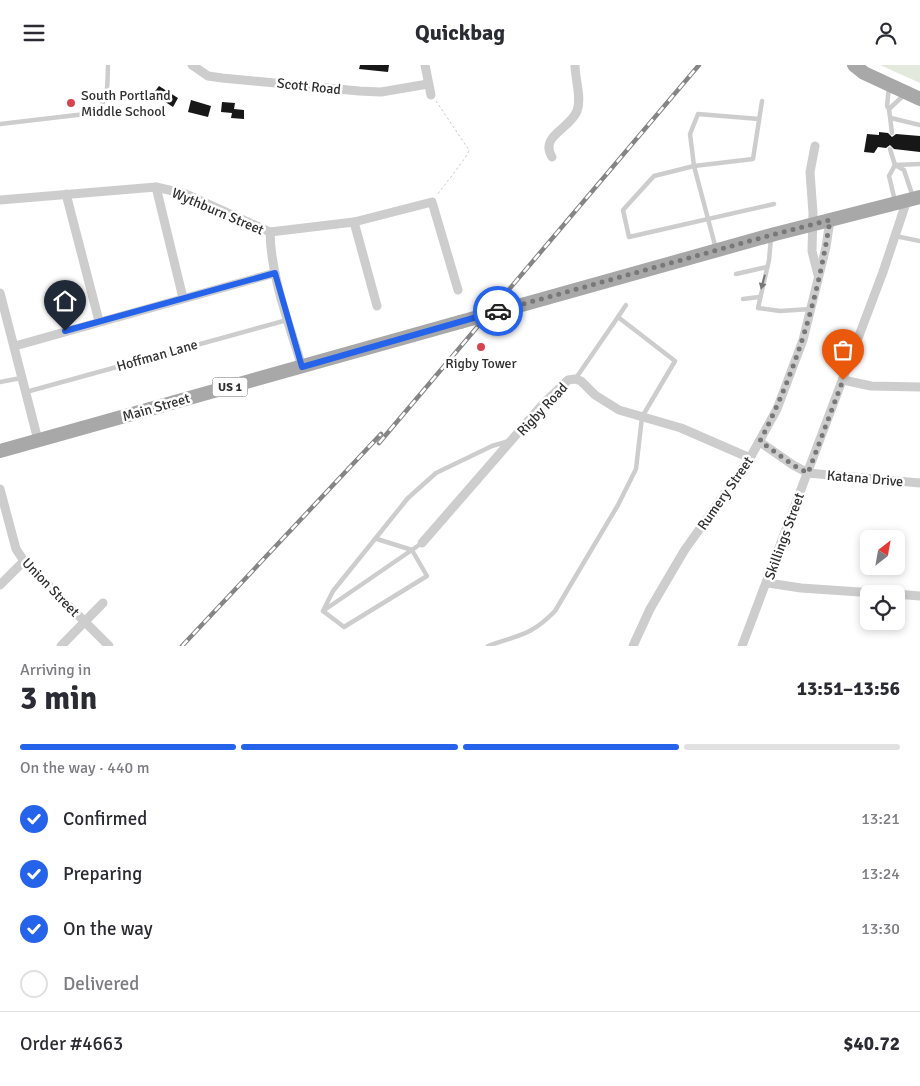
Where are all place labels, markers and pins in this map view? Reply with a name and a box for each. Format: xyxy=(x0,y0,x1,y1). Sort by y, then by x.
place label: South Portland Middle School xyxy=(81,87,171,120)
marker: South Portland Middle School xyxy=(65,97,77,109)
pin xyxy=(44,280,86,331)
pin xyxy=(822,329,864,380)
marker: Rigby Tower xyxy=(475,341,487,353)
place label: Rigby Tower xyxy=(445,355,518,372)

